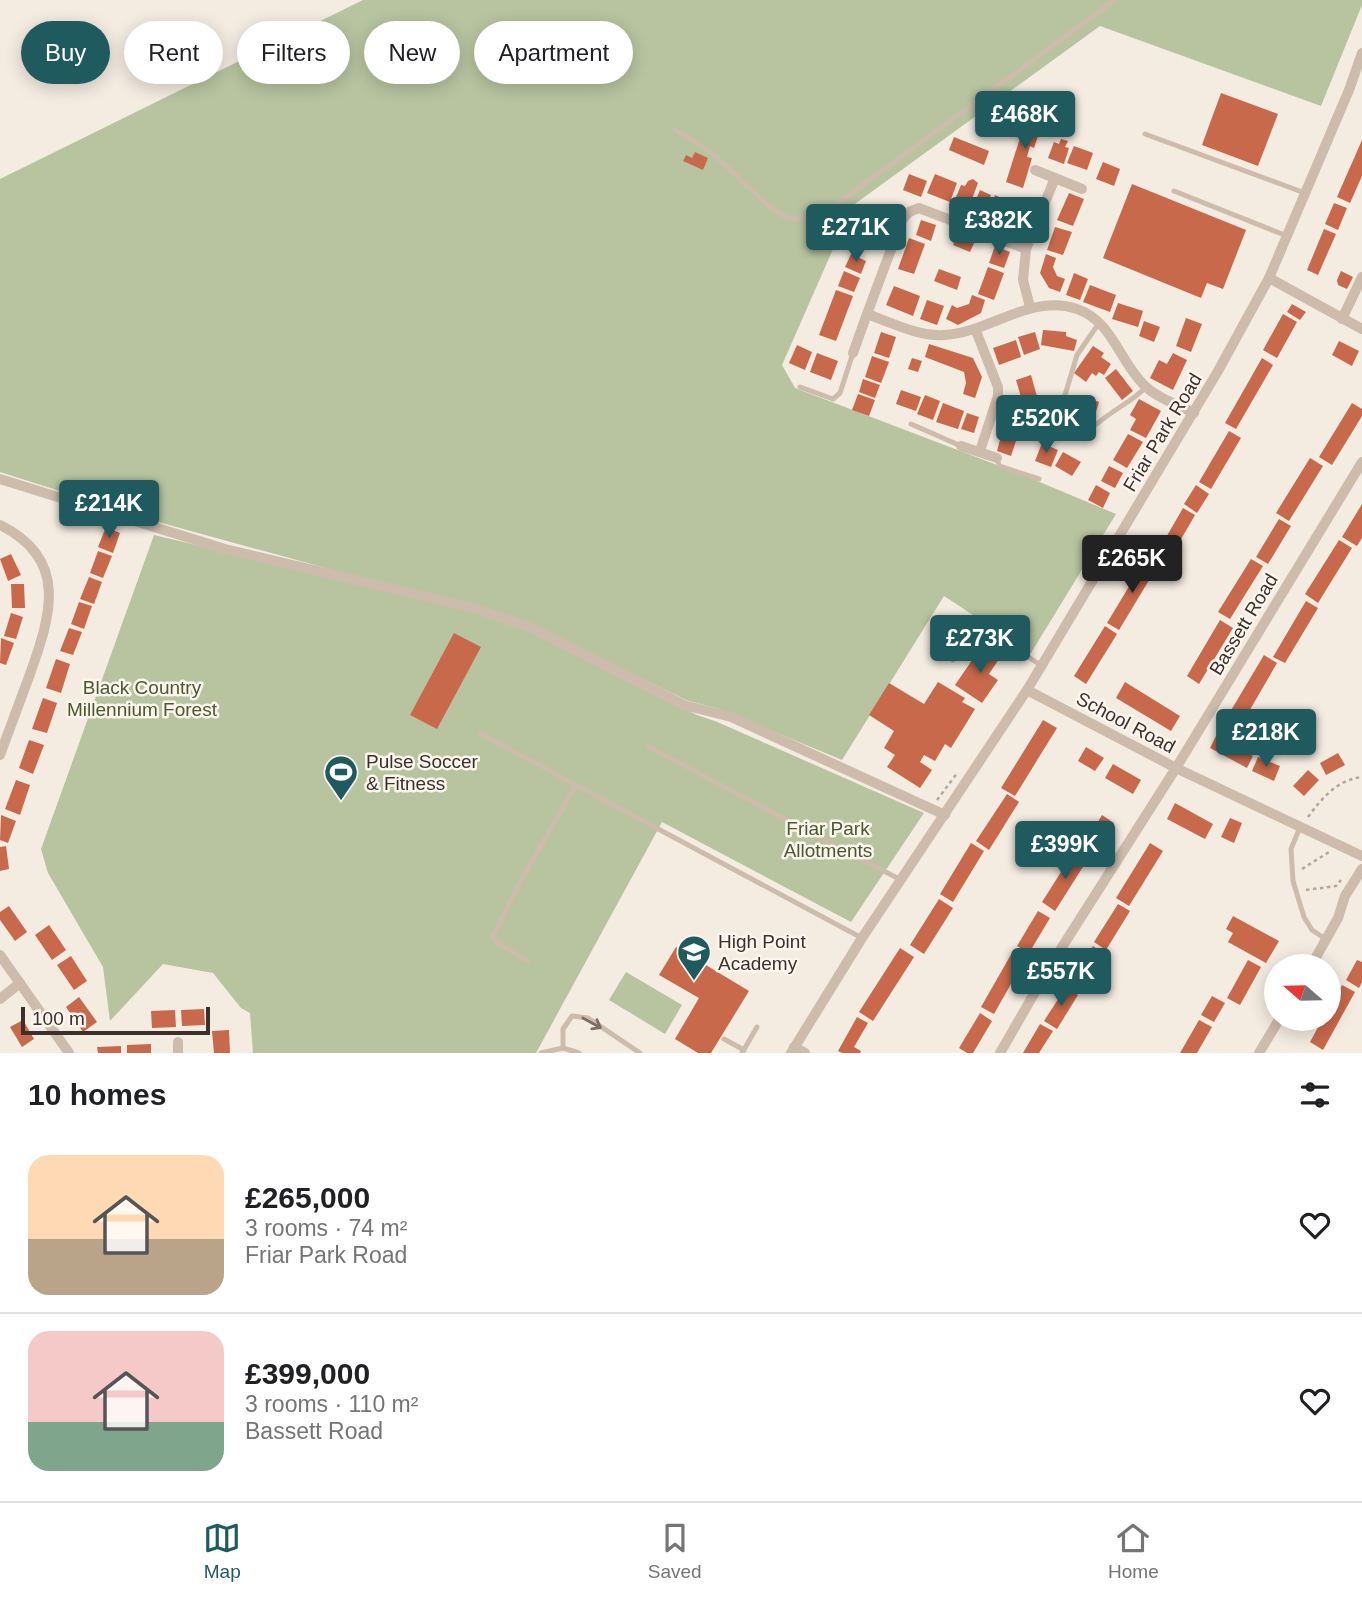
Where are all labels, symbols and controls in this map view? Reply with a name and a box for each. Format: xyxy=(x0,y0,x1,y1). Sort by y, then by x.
chip: Buy xyxy=(21,21,110,84)
chip: Rent xyxy=(124,21,223,84)
chip: Filters xyxy=(237,21,350,84)
chip: New xyxy=(364,21,460,84)
chip: Apartment xyxy=(474,21,633,84)
pin: £468K xyxy=(976,92,1074,151)
text: £468K xyxy=(991,101,1059,127)
pin: £382K xyxy=(950,198,1048,257)
pin: £271K xyxy=(807,204,905,264)
text: £382K xyxy=(965,207,1033,233)
text: £271K xyxy=(822,214,890,240)
street label: Friar Park Road xyxy=(1119,369,1206,495)
pin: £520K xyxy=(997,396,1095,455)
text: £520K xyxy=(1012,405,1080,431)
pin: £214K xyxy=(60,480,158,540)
text: £214K xyxy=(75,490,143,516)
pin: £265K xyxy=(1083,536,1181,595)
text: £265K xyxy=(1098,545,1166,571)
street label: Bassett Road xyxy=(1205,570,1282,679)
pin: £273K xyxy=(931,616,1029,675)
text: £273K xyxy=(946,625,1014,651)
park label: Black Country Millennium Forest xyxy=(67,677,218,720)
street label: School Road xyxy=(1073,688,1179,757)
pin: £218K xyxy=(1217,710,1315,769)
text: £218K xyxy=(1232,719,1300,745)
place label: Pulse Soccer & Fitness xyxy=(366,751,479,794)
sports icon: Pulse Soccer & Fitness xyxy=(322,753,360,802)
park label: Friar Park Allotments xyxy=(784,818,872,861)
pin: £399K xyxy=(1016,822,1114,881)
text: £399K xyxy=(1031,831,1099,857)
place label: High Point Academy xyxy=(718,931,806,974)
school or university icon: High Point Academy xyxy=(675,933,713,982)
pin: £557K xyxy=(1012,948,1110,1008)
north arrow xyxy=(1264,954,1340,1031)
map controls xyxy=(1264,954,1341,1031)
text: £557K xyxy=(1027,958,1095,984)
scale bar xyxy=(21,1004,210,1036)
text: 100 m xyxy=(32,1008,85,1029)
one-way arrow xyxy=(582,1016,602,1030)
icon: filters xyxy=(1296,1076,1334,1114)
text: 10 homes xyxy=(28,1078,166,1111)
text: £265,000 xyxy=(245,1181,370,1214)
icon: home xyxy=(84,1183,168,1267)
icon: heart xyxy=(1296,1206,1334,1244)
text: 3 rooms · 74 m² xyxy=(245,1215,407,1241)
text: Friar Park Road xyxy=(245,1242,407,1268)
text: £399,000 xyxy=(245,1357,370,1390)
icon: home xyxy=(84,1359,168,1443)
icon: heart xyxy=(1296,1382,1334,1420)
text: 3 rooms · 110 m² xyxy=(245,1391,418,1417)
text: Bassett Road xyxy=(245,1418,383,1444)
tab: Map xyxy=(203,1519,241,1583)
tab: Saved xyxy=(648,1519,702,1583)
tab: Home xyxy=(1108,1519,1159,1583)

